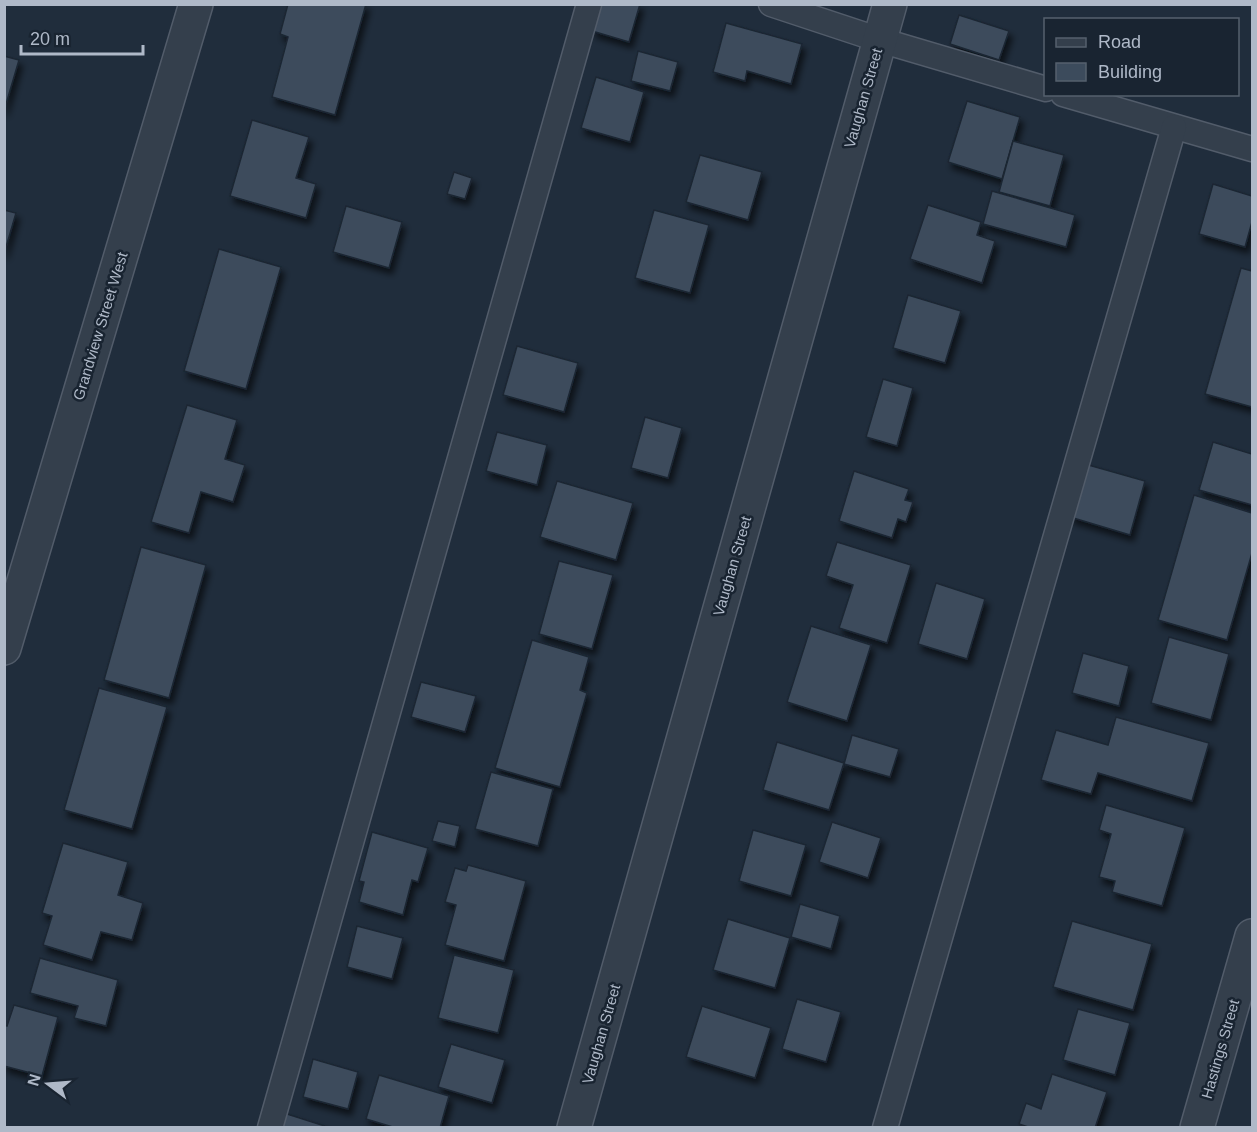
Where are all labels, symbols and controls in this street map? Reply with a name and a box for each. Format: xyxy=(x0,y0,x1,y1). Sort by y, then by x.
scale bar xyxy=(21,18,142,56)
legend xyxy=(1044,18,1239,96)
text: 20 m xyxy=(30,29,70,49)
text: Road xyxy=(1098,32,1141,52)
street label: Vaughan Street xyxy=(841,45,886,150)
text: Building xyxy=(1098,62,1162,82)
street label: Grandview Street West xyxy=(69,249,131,402)
street label: Vaughan Street xyxy=(710,513,755,618)
street label: Vaughan Street xyxy=(579,981,624,1086)
street label: Hastings Street xyxy=(1198,997,1243,1101)
north arrow xyxy=(18,1054,78,1114)
text: N xyxy=(24,1072,44,1088)

